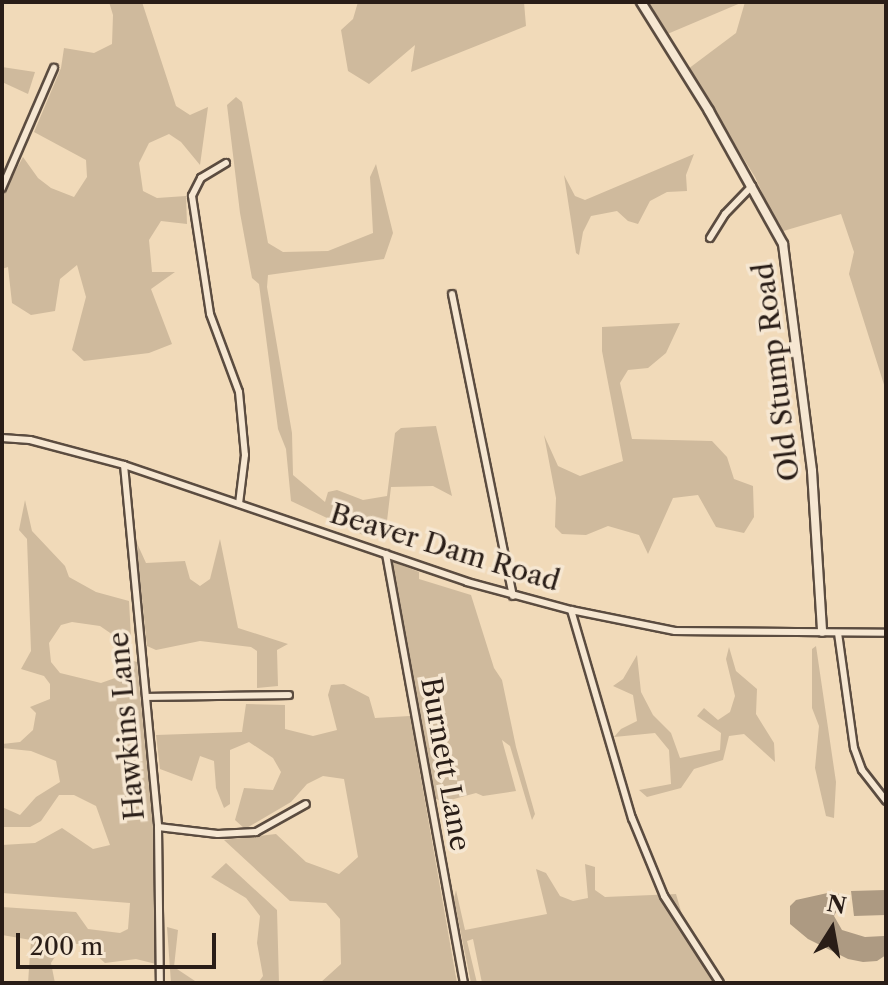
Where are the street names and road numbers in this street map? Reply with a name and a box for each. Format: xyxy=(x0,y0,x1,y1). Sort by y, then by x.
street label: Old Stump Road xyxy=(746,261,806,483)
street label: Beaver Dam Road xyxy=(326,496,564,598)
street label: Hawkins Lane xyxy=(101,630,151,822)
street label: Burnett Lane xyxy=(414,675,478,853)

